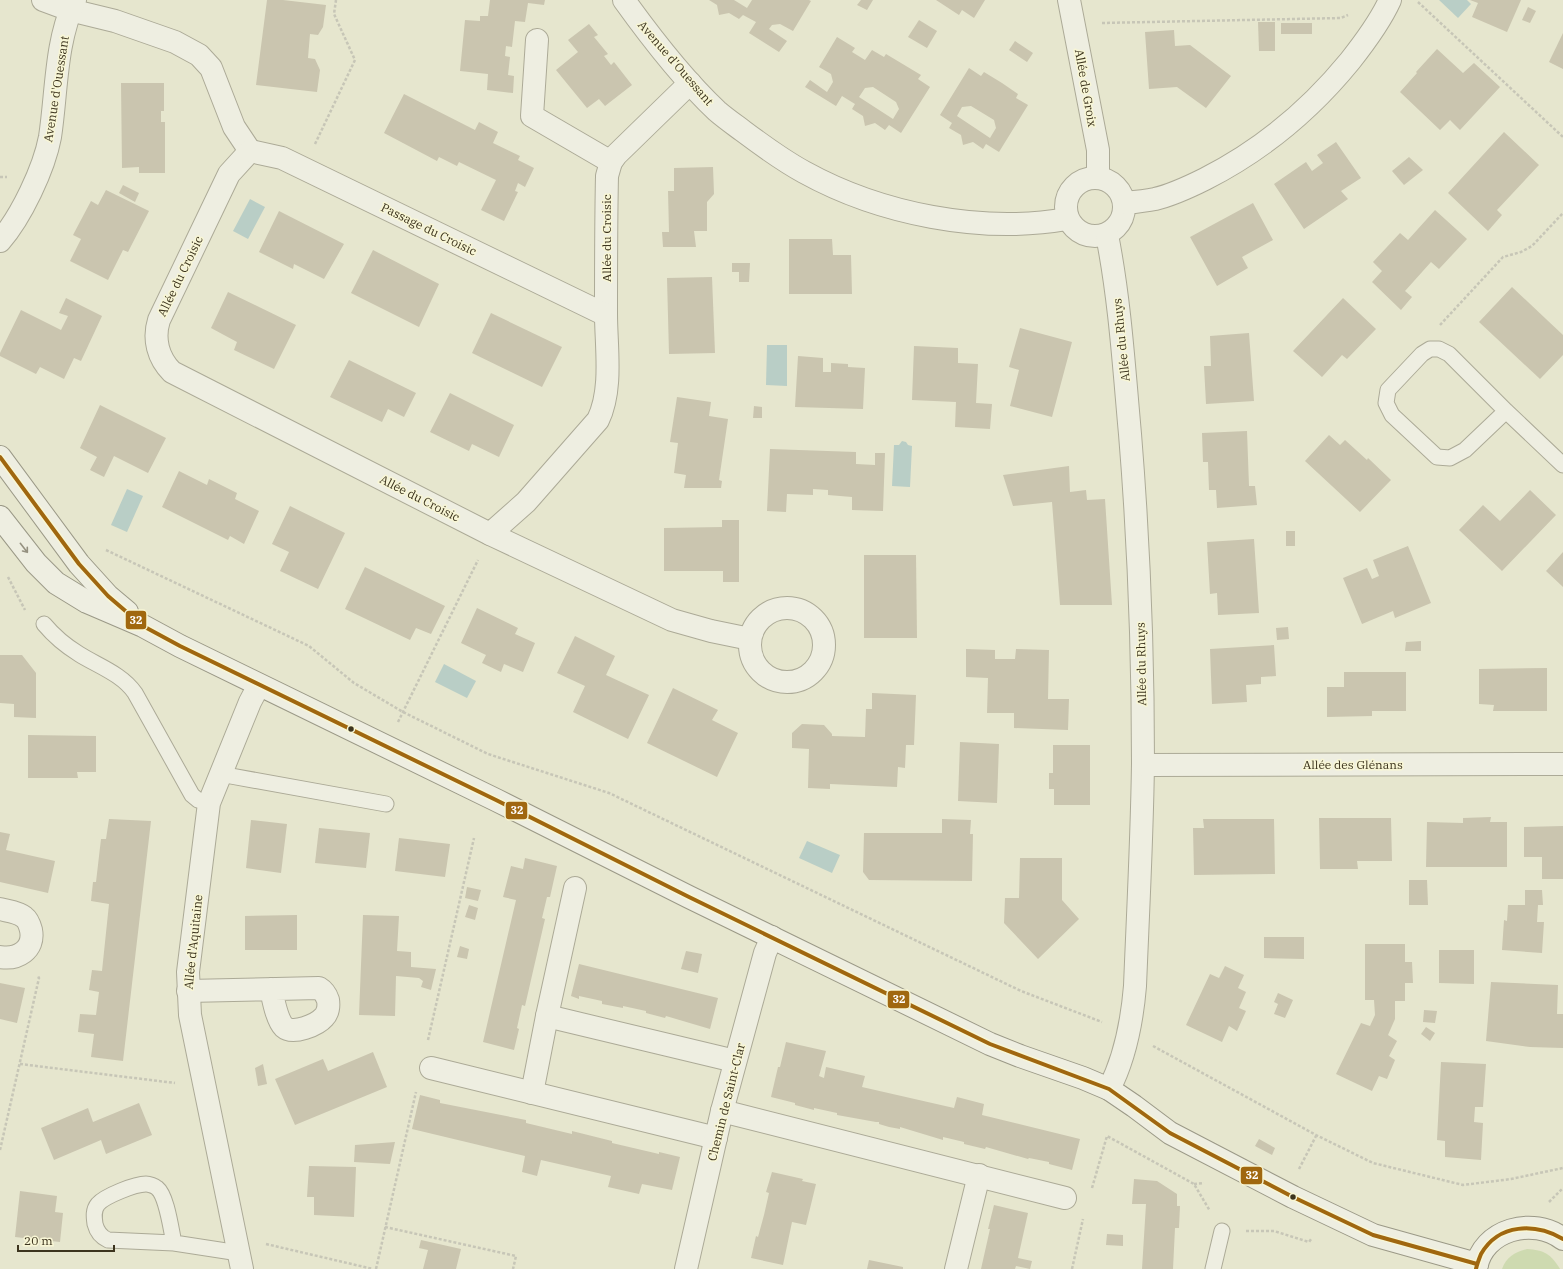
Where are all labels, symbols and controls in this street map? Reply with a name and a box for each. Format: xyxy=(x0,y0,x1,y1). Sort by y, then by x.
street label: Avenue d'Ouessant xyxy=(635,17,717,109)
street label: Avenue d'Ouessant xyxy=(40,35,72,143)
street label: Allée de Groix xyxy=(1072,48,1100,128)
street label: Allée du Croisic xyxy=(599,194,614,282)
street label: Passage du Croisic xyxy=(379,199,479,259)
street label: Allée du Croisic xyxy=(154,233,206,319)
street label: Allée du Rhuys xyxy=(1109,297,1133,382)
street label: Allée du Croisic xyxy=(377,471,463,525)
one-way arrow xyxy=(20,542,28,553)
line badge: 32 xyxy=(125,610,147,630)
text: 32 xyxy=(129,613,143,627)
street label: Allée du Rhuys xyxy=(1133,622,1149,706)
unlabelled marker xyxy=(346,724,356,734)
street label: Allée des Glénans xyxy=(1303,757,1403,772)
line badge: 32 xyxy=(505,801,528,820)
text: 32 xyxy=(510,803,524,817)
street label: Allée d'Aquitaine xyxy=(181,894,205,990)
line badge: 32 xyxy=(887,990,910,1009)
text: 32 xyxy=(892,992,906,1006)
street label: Chemin de Saint-Clar xyxy=(704,1041,748,1163)
line badge: 32 xyxy=(1240,1166,1263,1185)
text: 32 xyxy=(1245,1168,1259,1182)
unlabelled marker xyxy=(1288,1192,1298,1202)
scale bar xyxy=(18,1227,114,1253)
text: 20 m xyxy=(24,1233,53,1248)

